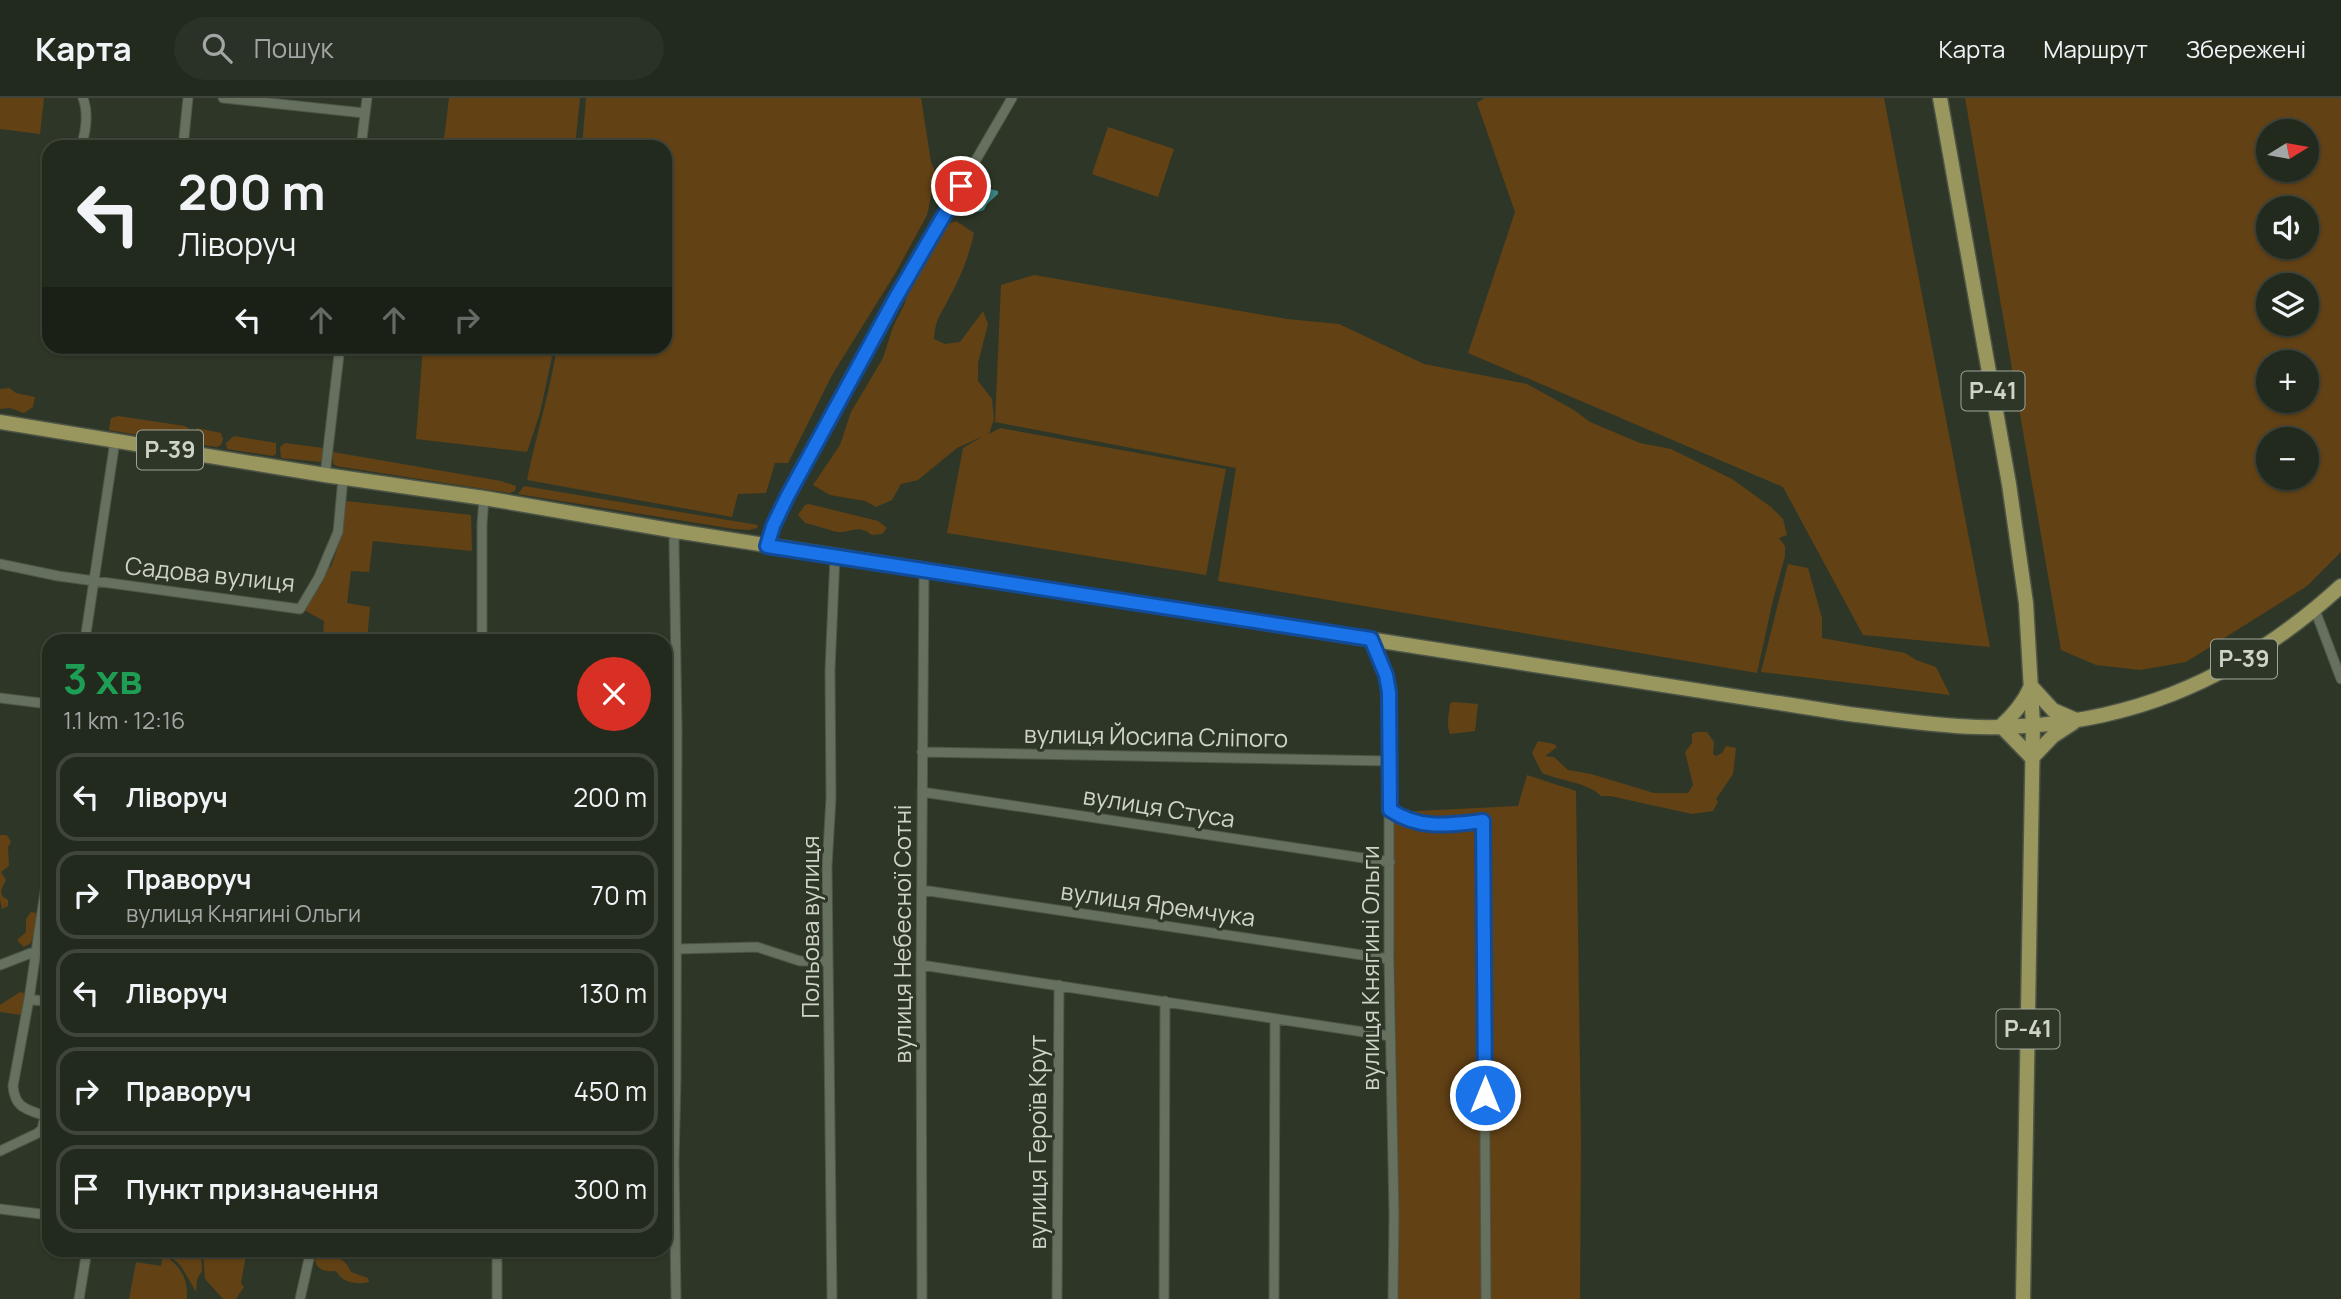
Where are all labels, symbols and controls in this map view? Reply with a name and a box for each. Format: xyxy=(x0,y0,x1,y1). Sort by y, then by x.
search box xyxy=(174,17,664,80)
text: Карта xyxy=(35,26,132,71)
icon: search xyxy=(198,29,236,67)
text: Пошук xyxy=(254,30,334,66)
text: Карта xyxy=(1939,32,2005,65)
text: Маршрут xyxy=(2043,32,2148,65)
text: Збережені xyxy=(2186,32,2306,65)
north arrow xyxy=(2256,119,2319,182)
map controls xyxy=(2256,119,2319,490)
pin xyxy=(931,156,991,216)
text: 200 m xyxy=(178,158,326,225)
icon: arrive xyxy=(942,167,980,205)
icon: left xyxy=(63,168,154,259)
button: sound xyxy=(2256,196,2319,259)
text: Ліворуч xyxy=(178,222,297,266)
button: layers xyxy=(2256,273,2319,336)
icon: left xyxy=(229,301,267,339)
icon: ahead xyxy=(302,301,340,339)
icon: ahead xyxy=(375,301,413,339)
icon: right xyxy=(448,301,486,339)
button: + xyxy=(2256,350,2319,413)
road number: Р-41 xyxy=(1962,372,2024,410)
button: − xyxy=(2256,427,2319,490)
road number: Р-39 xyxy=(137,430,203,470)
street label: Садова вулиця xyxy=(124,548,297,599)
road number: Р-39 xyxy=(2211,639,2277,678)
text: 3 хв xyxy=(63,649,143,707)
button: close xyxy=(577,657,651,731)
text: 1.1 km · 12:16 xyxy=(63,704,185,736)
street label: вулиця Йосипа Сліпого xyxy=(1024,717,1288,754)
icon: left xyxy=(67,778,105,816)
street label: вулиця Стуса xyxy=(1081,778,1238,835)
text: Ліворуч xyxy=(126,779,228,815)
text: 200 m xyxy=(573,779,647,815)
street label: вулиця Небесної Сотні xyxy=(885,805,918,1063)
street label: Польова вулиця xyxy=(793,835,826,1019)
street label: вулиця Княгині Ольги xyxy=(1353,845,1386,1091)
text: Праворуч xyxy=(126,861,251,897)
street label: вулиця Яремчука xyxy=(1059,874,1258,933)
icon: right xyxy=(67,876,105,914)
text: 70 m xyxy=(591,877,647,913)
text: вулиця Княгині Ольги xyxy=(126,897,361,929)
icon: left xyxy=(67,974,105,1012)
text: Ліворуч xyxy=(126,975,228,1011)
text: 130 m xyxy=(579,975,647,1011)
road number: Р-41 xyxy=(1996,1010,2060,1048)
street label: вулиця Героїв Крут xyxy=(1020,1035,1053,1249)
position arrow xyxy=(1448,1058,1522,1132)
icon: right xyxy=(67,1072,105,1110)
text: Праворуч xyxy=(126,1073,251,1109)
text: 450 m xyxy=(574,1073,647,1109)
icon: arrive xyxy=(67,1170,105,1208)
text: Пункт призначення xyxy=(126,1171,379,1207)
text: 300 m xyxy=(574,1171,647,1207)

